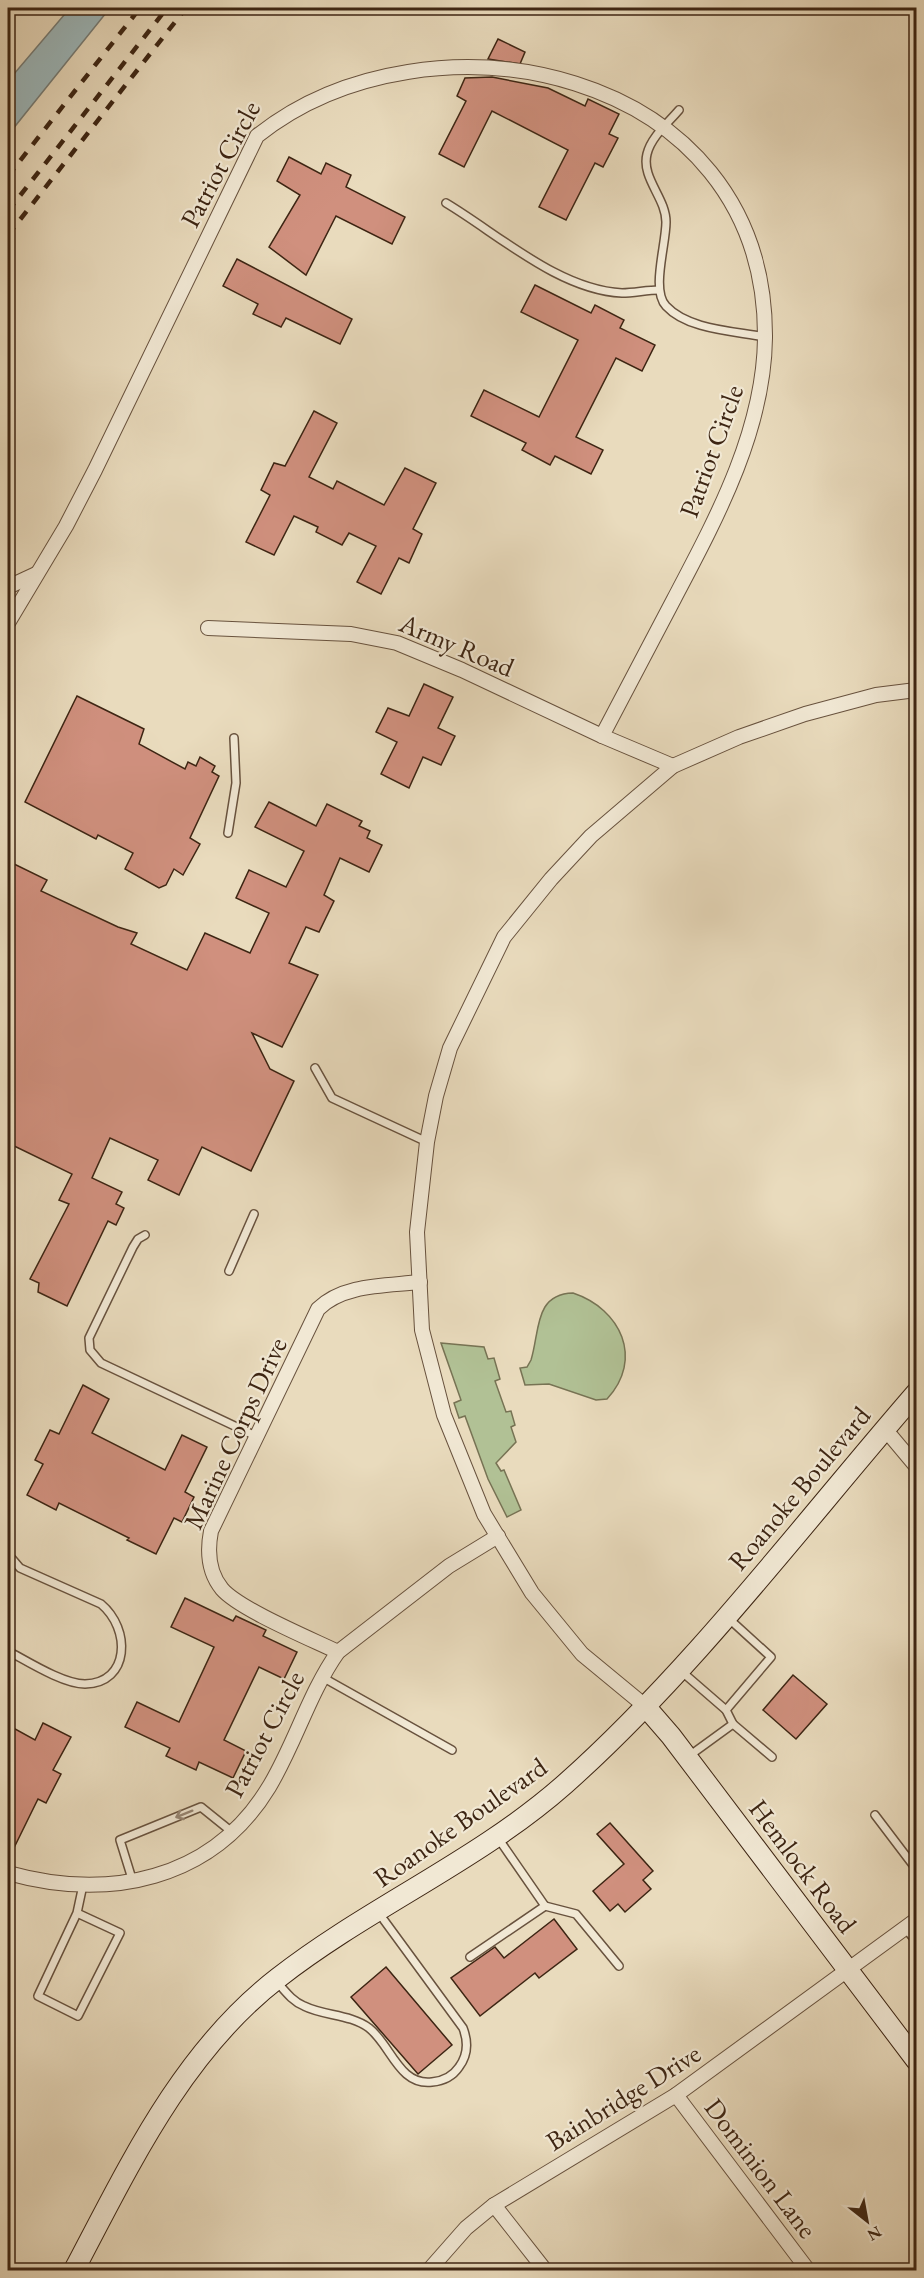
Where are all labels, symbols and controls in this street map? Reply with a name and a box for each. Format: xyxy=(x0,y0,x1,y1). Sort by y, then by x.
street label: Patriot Circle xyxy=(172,95,268,233)
street label: Patriot Circle xyxy=(671,380,751,522)
street label: Army Road xyxy=(393,605,520,685)
street label: Marine Corps Drive xyxy=(175,1331,295,1535)
street label: Roanoke Boulevard xyxy=(720,1398,878,1577)
street label: Patriot Circle xyxy=(216,1665,312,1803)
street label: Roanoke Boulevard xyxy=(366,1749,554,1895)
street label: Hemlock Road xyxy=(741,1792,865,1940)
one-way arrow xyxy=(175,1809,194,1820)
street label: Bainbridge Drive xyxy=(539,2036,707,2158)
street label: Dominion Lane xyxy=(697,2091,825,2245)
north arrow xyxy=(837,2191,897,2251)
text: N xyxy=(863,2221,885,2246)

